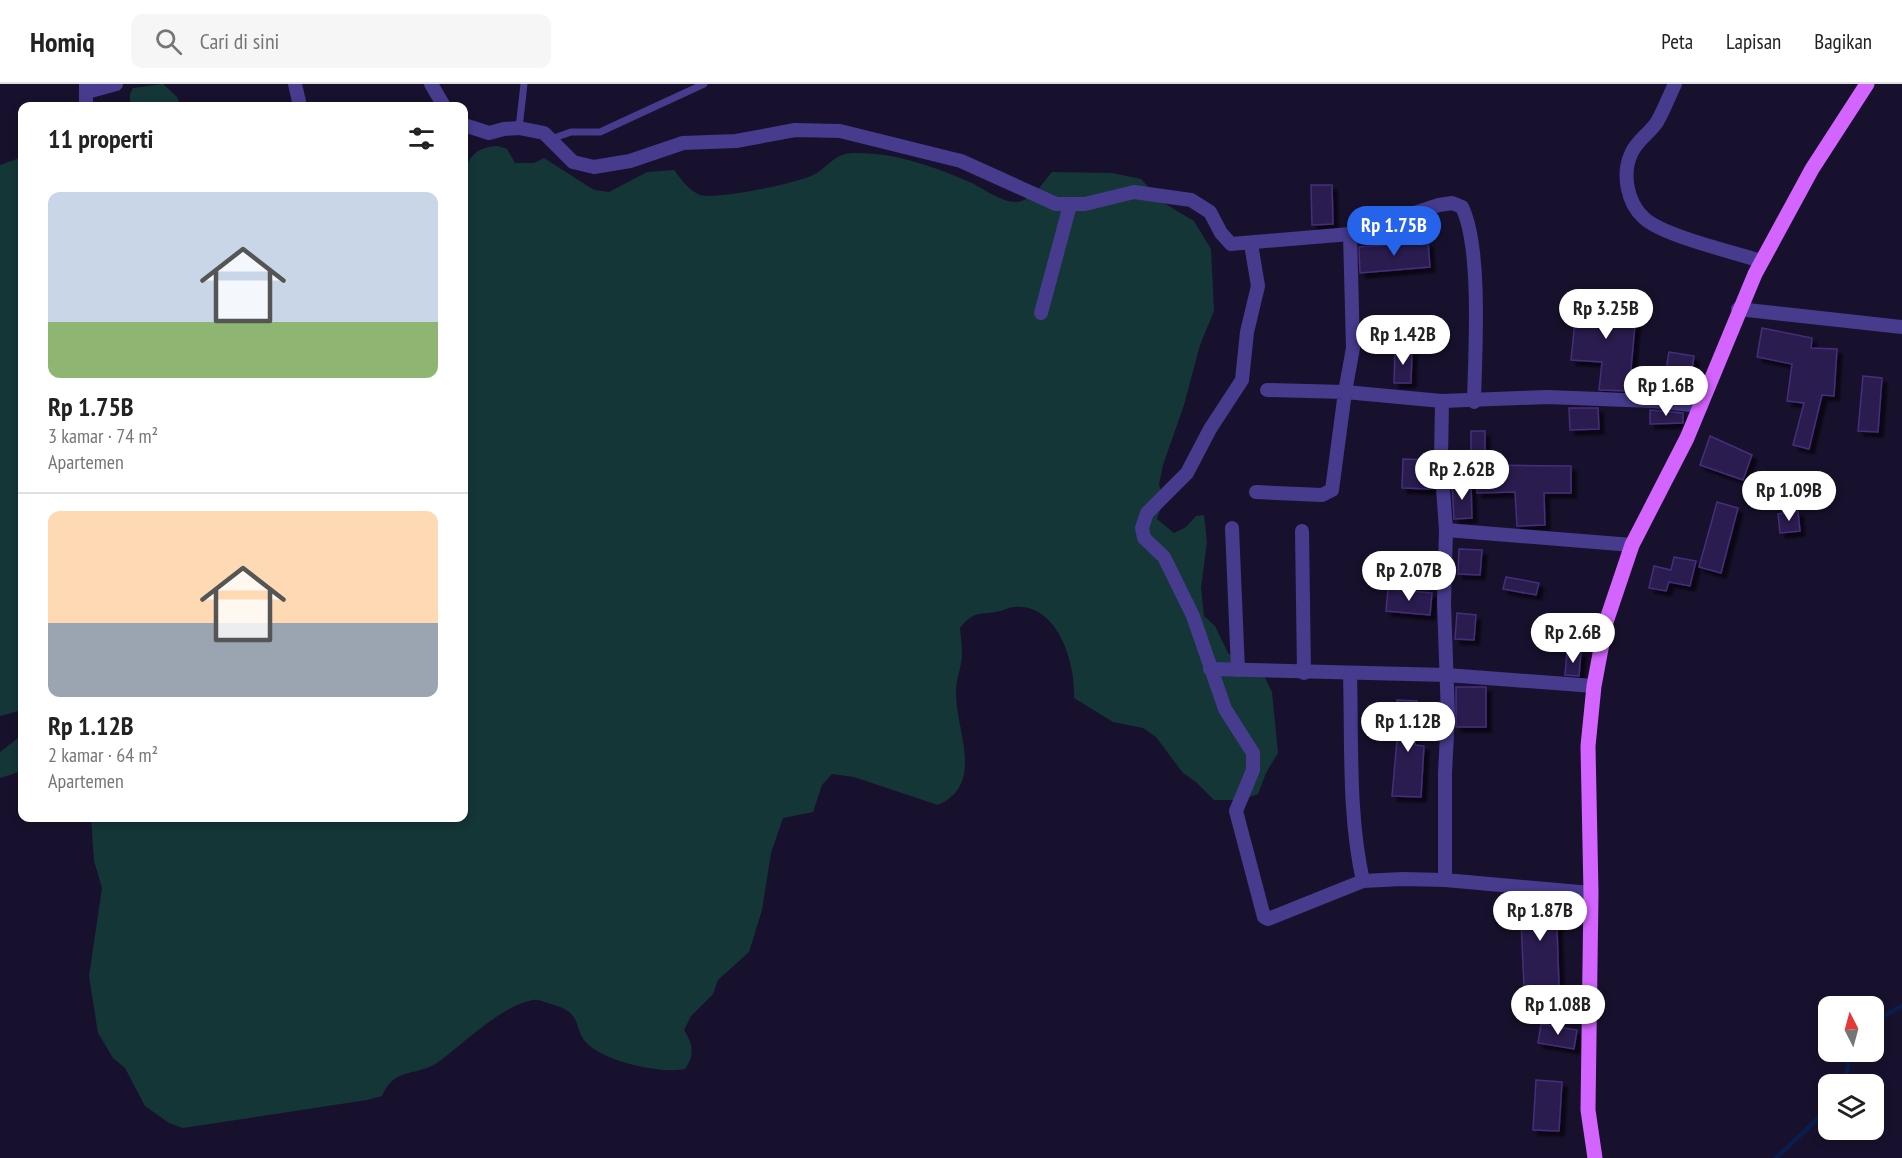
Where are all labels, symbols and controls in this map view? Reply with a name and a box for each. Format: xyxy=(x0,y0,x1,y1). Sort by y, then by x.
search box xyxy=(131,14,551,68)
text: Homiq xyxy=(30,23,95,60)
icon: search xyxy=(152,25,185,58)
text: Cari di sini xyxy=(200,27,279,55)
text: Peta xyxy=(1661,28,1693,55)
text: Lapisan xyxy=(1726,28,1781,55)
text: Bagikan xyxy=(1814,28,1872,55)
text: 11 properti xyxy=(48,122,153,155)
icon: filters xyxy=(405,122,438,155)
pin: Rp 1.75B xyxy=(1332,206,1456,257)
text: Rp 1.75B xyxy=(1361,212,1427,238)
icon: home xyxy=(189,231,297,339)
pin: Rp 3.25B xyxy=(1544,289,1668,340)
text: Rp 3.25B xyxy=(1573,295,1639,321)
pin: Rp 1.42B xyxy=(1341,315,1465,366)
text: Rp 1.42B xyxy=(1370,321,1436,347)
pin: Rp 1.6B xyxy=(1611,366,1721,417)
text: Rp 1.6B xyxy=(1638,372,1694,398)
text: Rp 1.75B xyxy=(48,390,134,423)
text: 3 kamar · 74 m² xyxy=(48,423,158,449)
text: Apartemen xyxy=(48,449,124,475)
pin: Rp 2.62B xyxy=(1400,450,1524,501)
text: Rp 2.62B xyxy=(1429,456,1495,482)
pin: Rp 1.09B xyxy=(1727,471,1851,522)
text: Rp 1.09B xyxy=(1756,477,1822,503)
icon: home xyxy=(189,550,297,658)
pin: Rp 2.07B xyxy=(1347,551,1471,602)
text: Rp 2.07B xyxy=(1376,557,1442,583)
pin: Rp 2.6B xyxy=(1518,613,1628,664)
text: Rp 2.6B xyxy=(1545,619,1601,645)
pin: Rp 1.12B xyxy=(1346,702,1470,753)
text: Rp 1.12B xyxy=(1375,708,1441,734)
text: Rp 1.12B xyxy=(48,709,134,742)
text: 2 kamar · 64 m² xyxy=(48,742,158,768)
text: Apartemen xyxy=(48,768,124,794)
pin: Rp 1.87B xyxy=(1478,891,1602,942)
text: Rp 1.87B xyxy=(1507,897,1573,923)
pin: Rp 1.08B xyxy=(1496,985,1620,1036)
text: Rp 1.08B xyxy=(1525,991,1591,1017)
north arrow xyxy=(1818,996,1884,1062)
map controls xyxy=(1818,996,1884,1140)
button: layers xyxy=(1818,1074,1884,1140)

